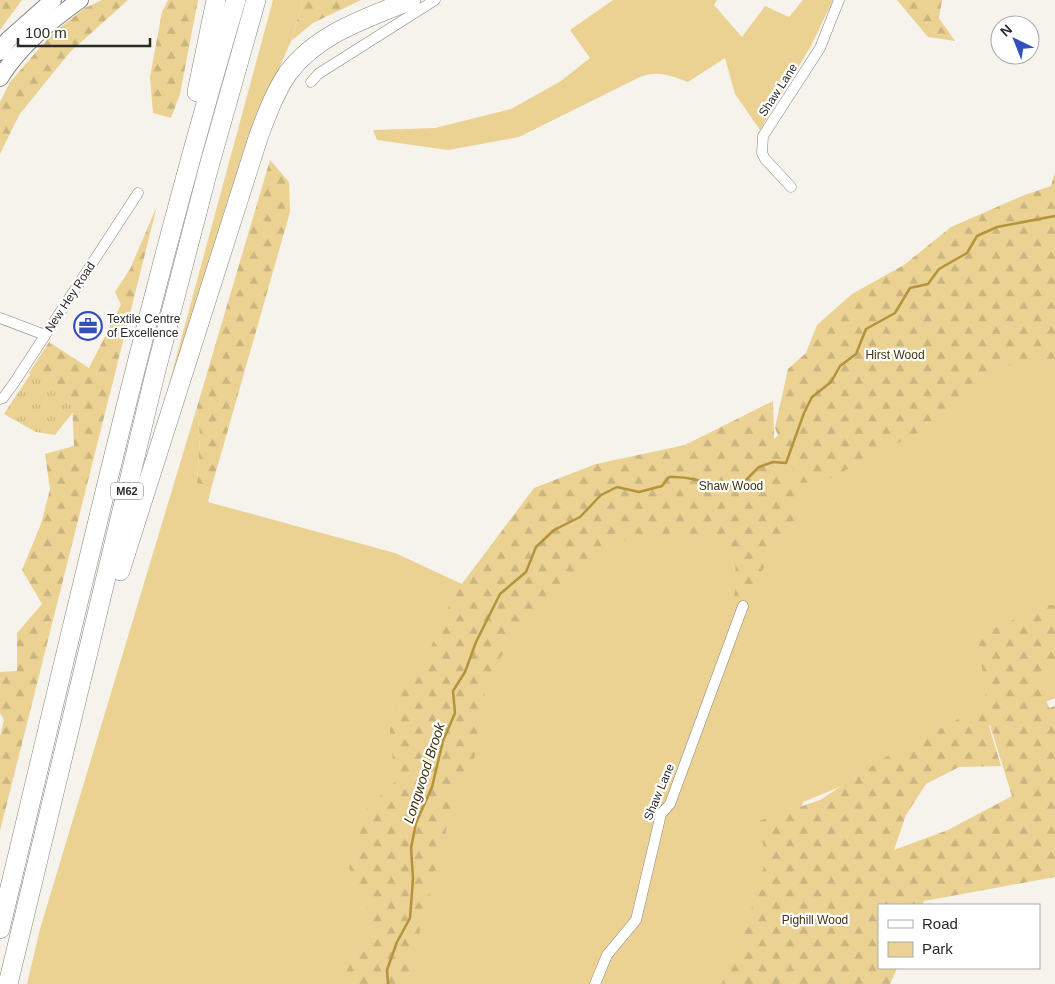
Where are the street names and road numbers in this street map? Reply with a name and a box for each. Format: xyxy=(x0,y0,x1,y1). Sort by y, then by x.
street label: Shaw Lane xyxy=(756,61,800,119)
street label: New Hey Road xyxy=(42,259,98,335)
road number: M62 xyxy=(111,482,143,500)
street label: Shaw Lane xyxy=(641,761,677,822)

